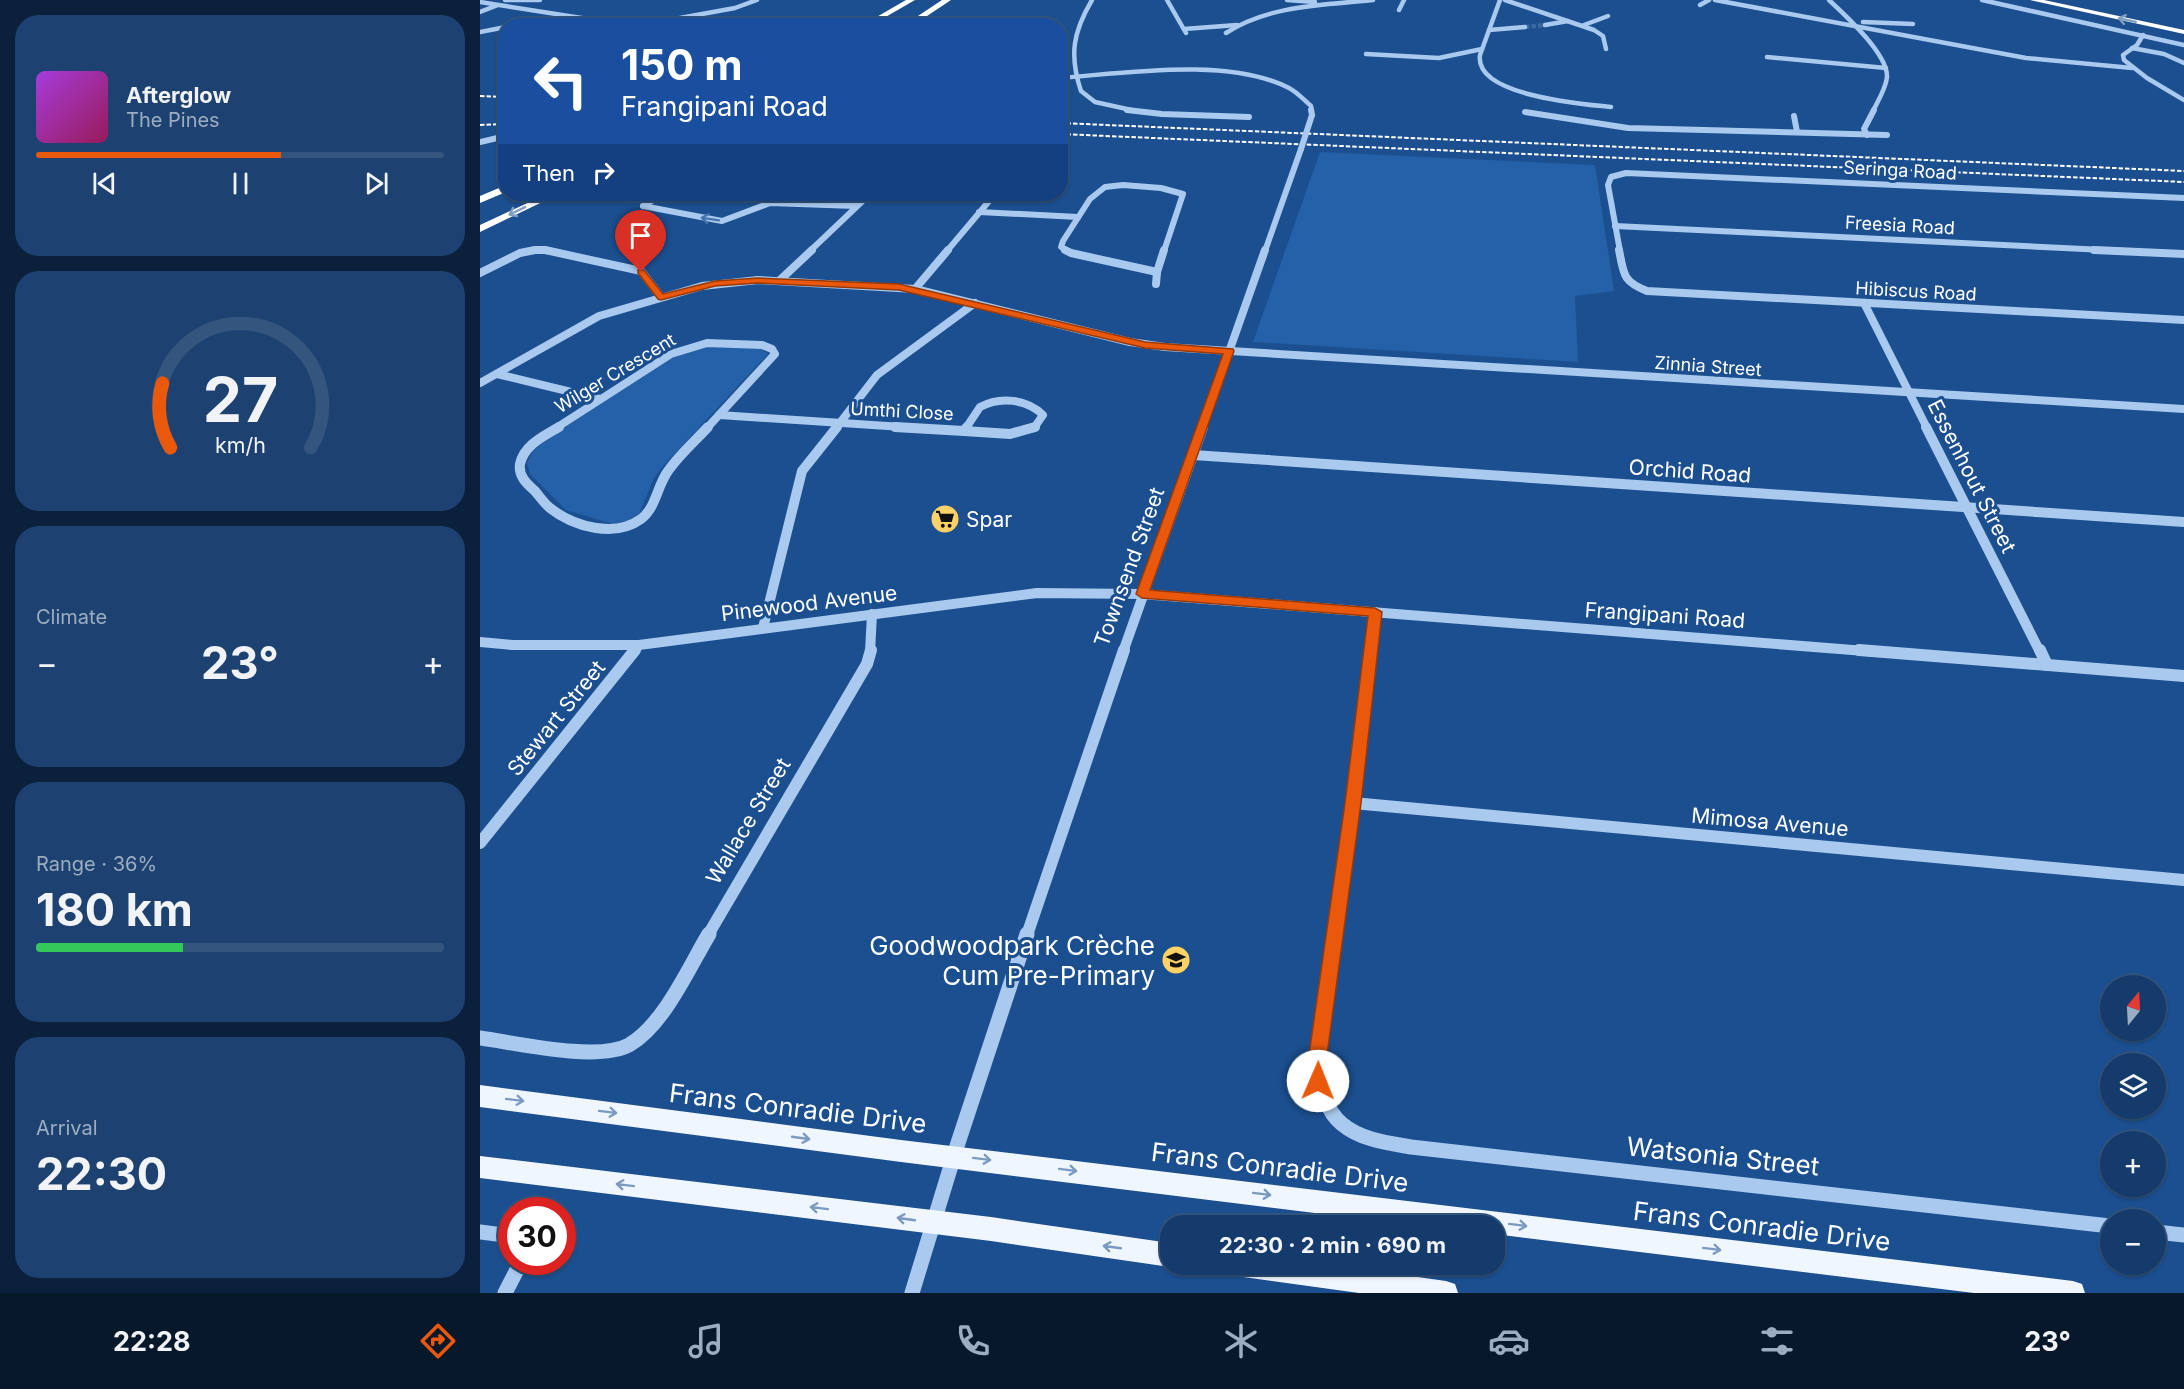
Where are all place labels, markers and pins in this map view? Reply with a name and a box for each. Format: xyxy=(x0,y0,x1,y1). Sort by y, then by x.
pin xyxy=(615,210,666,272)
supermarket icon: Spar xyxy=(929,503,961,535)
place label: Spar xyxy=(966,507,1012,532)
place label: Goodwoodpark Crèche Cum Pre-Primary xyxy=(869,930,1155,991)
school or university icon: Goodwoodpark Crèche Cum Pre-Primary xyxy=(1160,944,1192,976)

